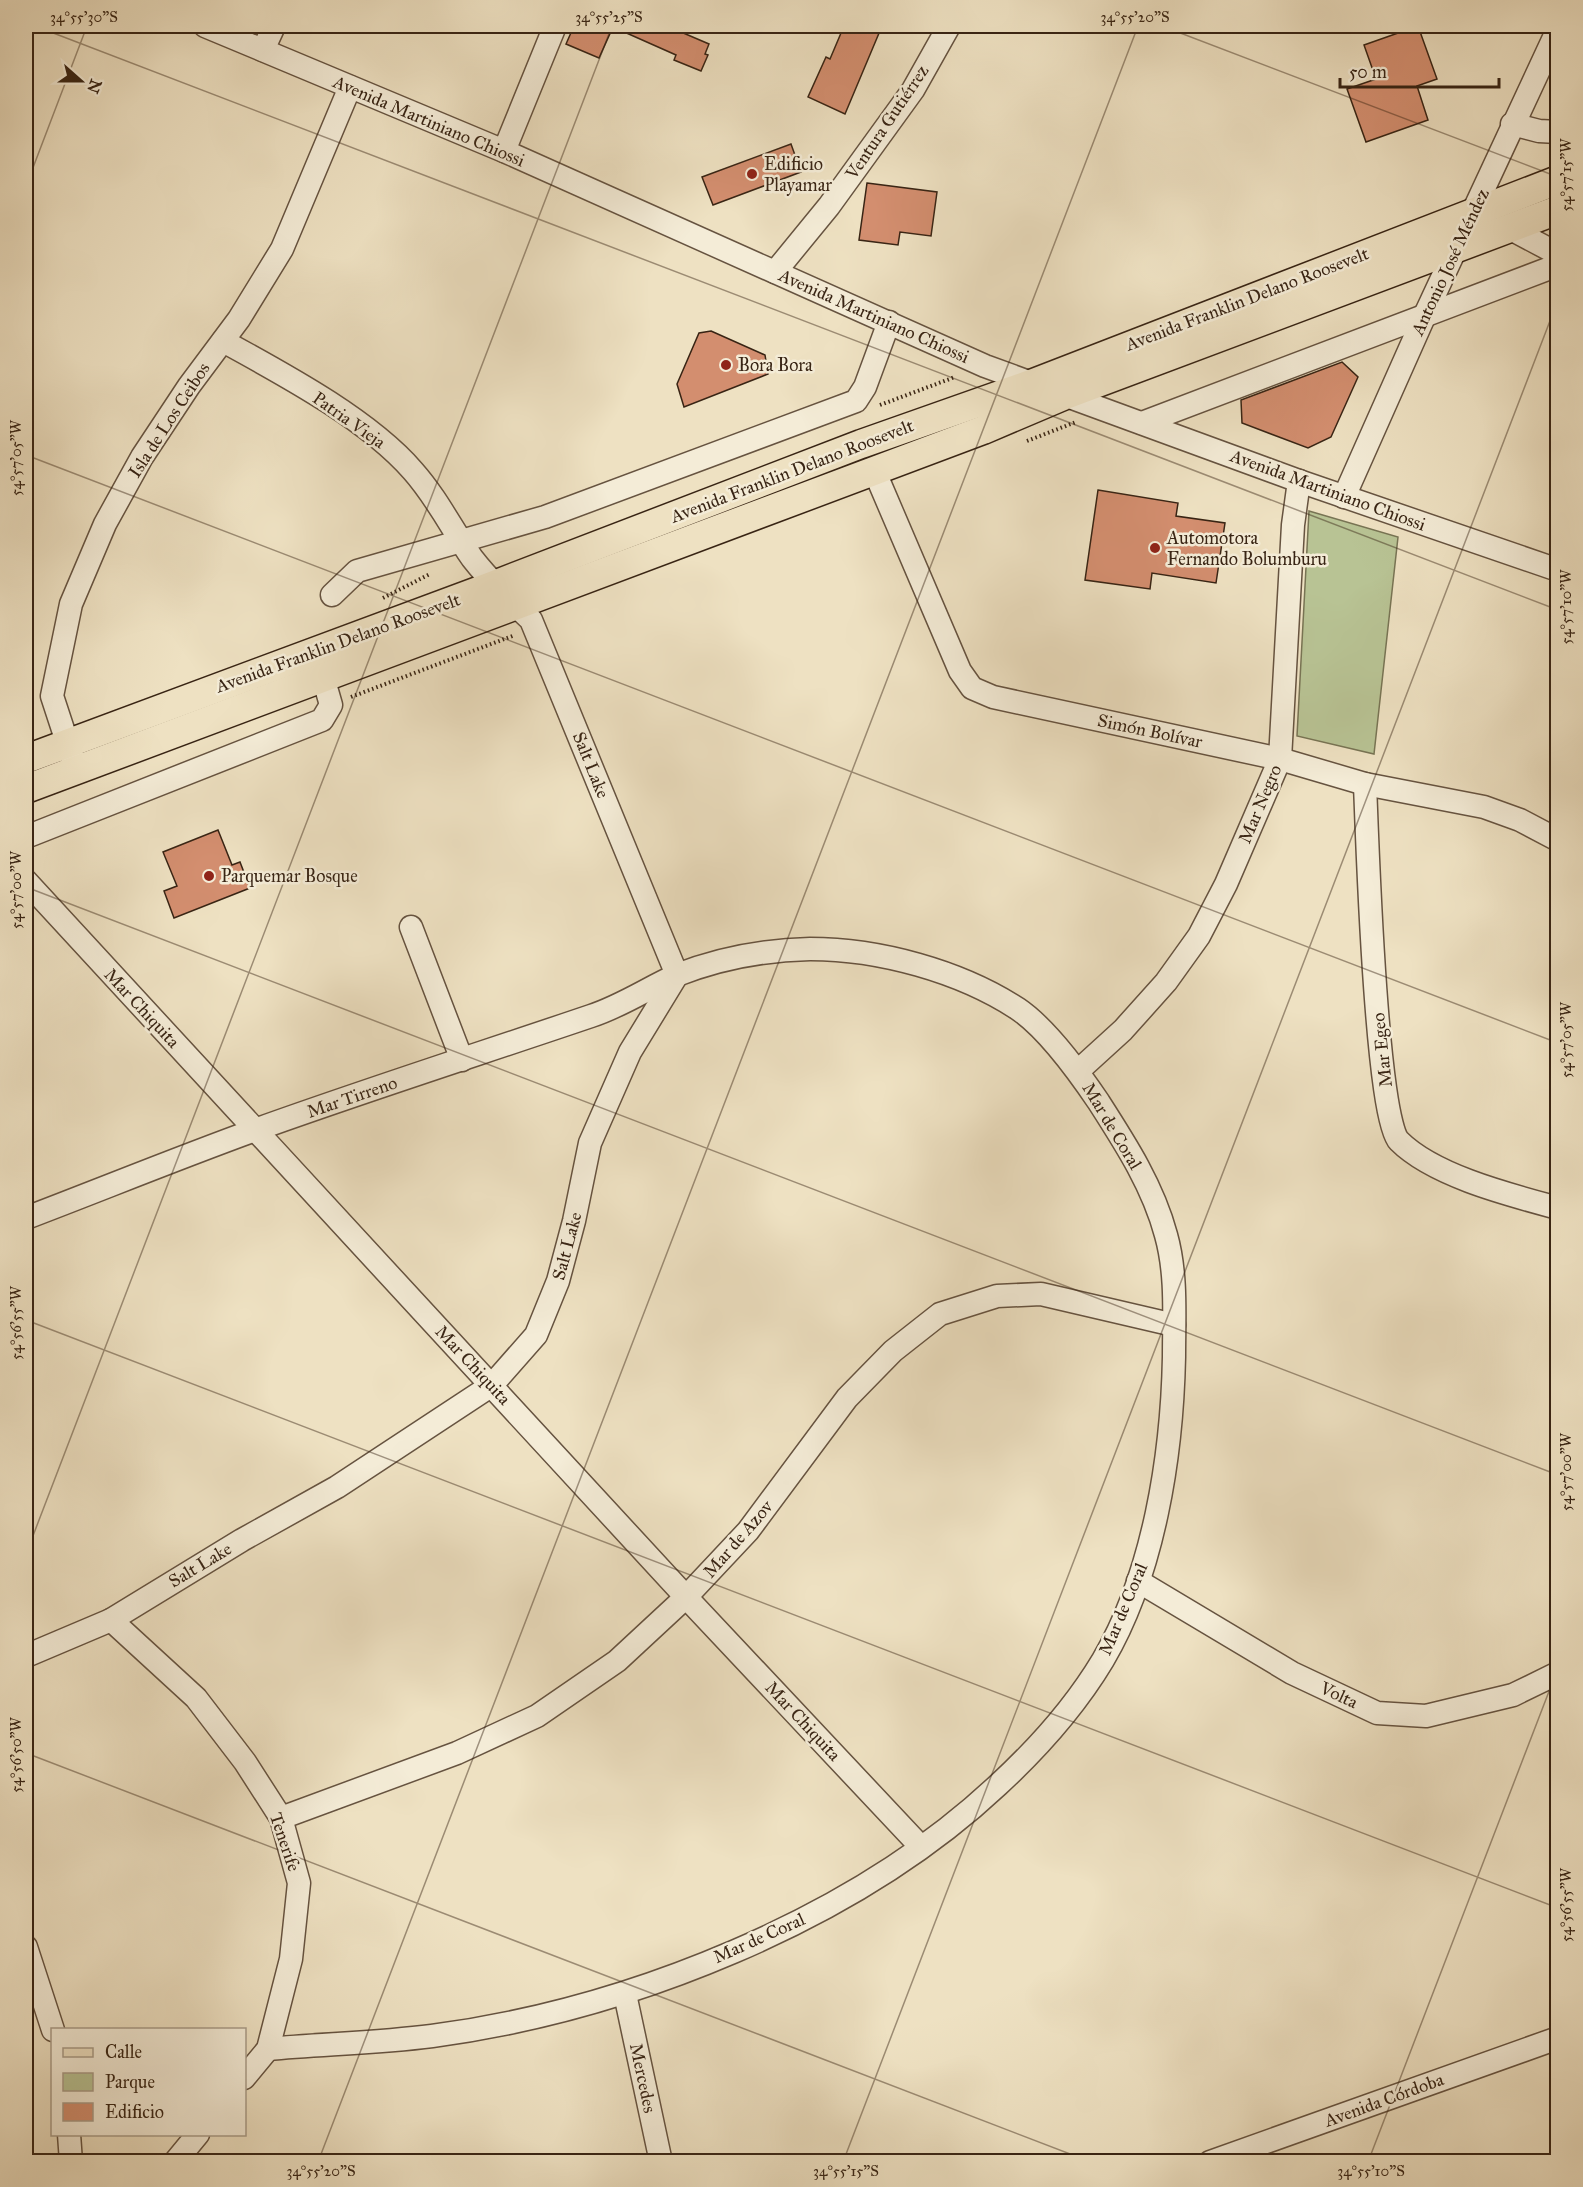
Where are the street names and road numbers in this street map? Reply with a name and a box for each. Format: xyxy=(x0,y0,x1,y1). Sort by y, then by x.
street label: Ventura Gutiérrez xyxy=(840,61,933,184)
street label: Avenida Martiniano Chiossi xyxy=(329,70,528,171)
street label: Antonio José Méndez xyxy=(1406,185,1495,340)
street label: Avenida Franklin Delano Roosevelt xyxy=(1121,242,1372,356)
street label: Avenida Martiniano Chiossi xyxy=(774,264,973,368)
street label: Isla de Los Ceibos xyxy=(124,358,214,482)
street label: Patria Vieja xyxy=(308,387,390,453)
street label: Avenida Franklin Delano Roosevelt xyxy=(666,414,917,528)
street label: Avenida Martiniano Chiossi xyxy=(1226,444,1429,536)
street label: Avenida Franklin Delano Roosevelt xyxy=(212,588,464,698)
street label: Simón Bolívar xyxy=(1095,709,1205,753)
street label: Salt Lake xyxy=(568,729,614,801)
street label: Mar Negro xyxy=(1234,761,1287,847)
street label: Mar Chiquita xyxy=(99,964,185,1053)
street label: Mar Egeo xyxy=(1367,1012,1398,1088)
street label: Mar Tirreno xyxy=(304,1071,400,1123)
street label: Mar de Coral xyxy=(1077,1078,1147,1174)
street label: Salt Lake xyxy=(547,1210,587,1282)
street label: Mar Chiquita xyxy=(430,1321,516,1410)
street label: Mar de Azov xyxy=(698,1495,778,1582)
street label: Salt Lake xyxy=(165,1538,235,1592)
street label: Mar de Coral xyxy=(1094,1560,1152,1658)
street label: Volta xyxy=(1316,1676,1362,1713)
street label: Mar Chiquita xyxy=(760,1677,846,1766)
street label: Tenerife xyxy=(265,1810,305,1874)
street label: Mar de Coral xyxy=(710,1908,808,1968)
street label: Mercedes xyxy=(625,2041,661,2115)
street label: Avenida Córdoba xyxy=(1321,2068,1447,2132)

